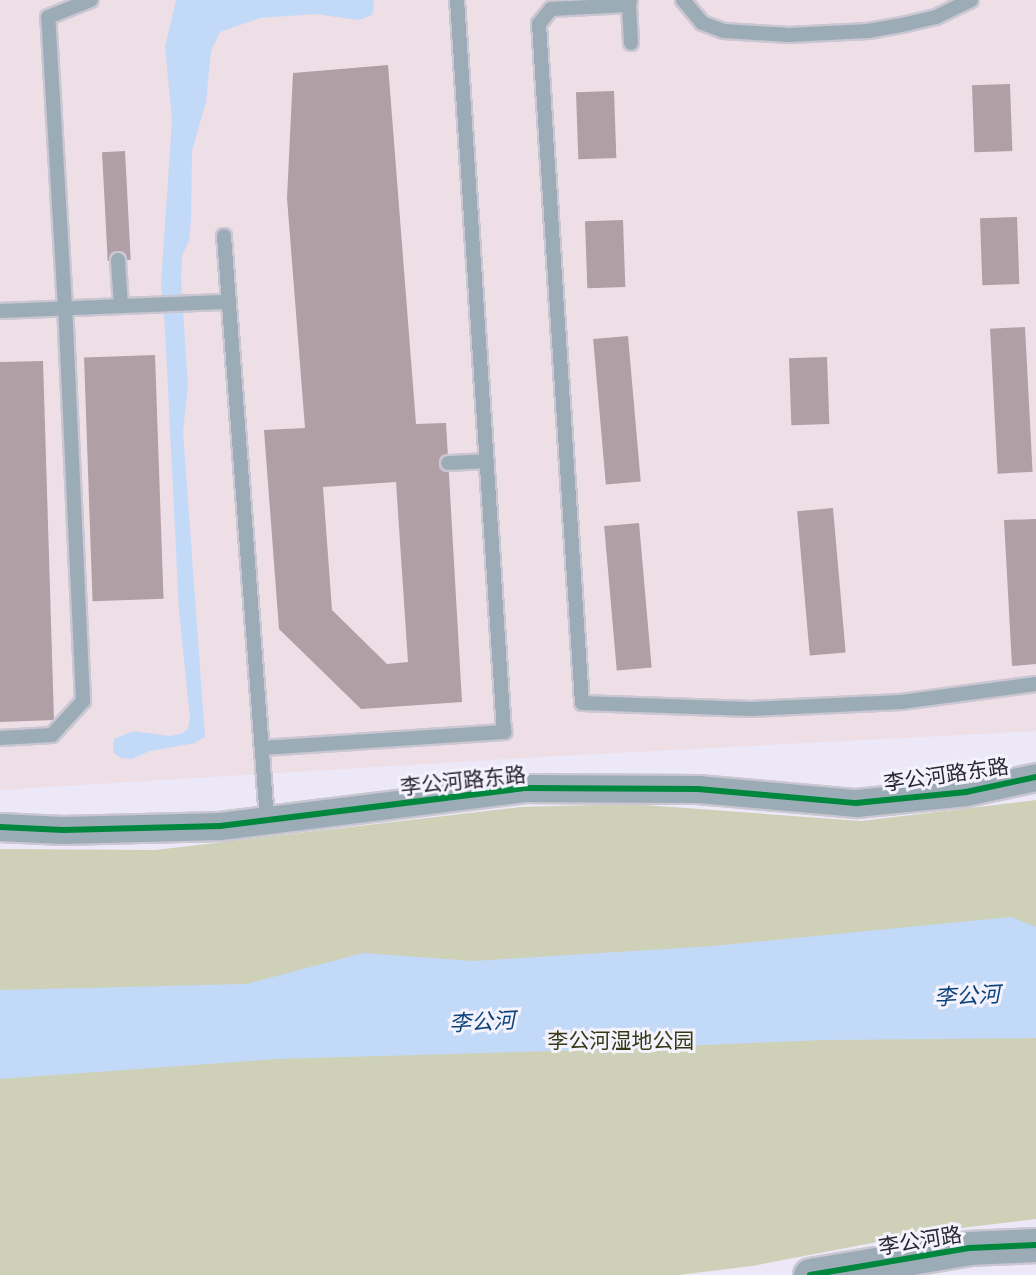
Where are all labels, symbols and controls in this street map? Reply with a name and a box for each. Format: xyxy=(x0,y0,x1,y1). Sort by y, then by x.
street label: 李公河路东路 xyxy=(882,753,1010,795)
street label: 李公河路东路 xyxy=(399,761,527,799)
water label: 李公河 xyxy=(933,980,1001,1010)
water label: 李公河 xyxy=(448,1006,516,1036)
park label: 李公河湿地公园 xyxy=(548,1027,694,1053)
street label: 李公河路 xyxy=(877,1221,963,1259)

